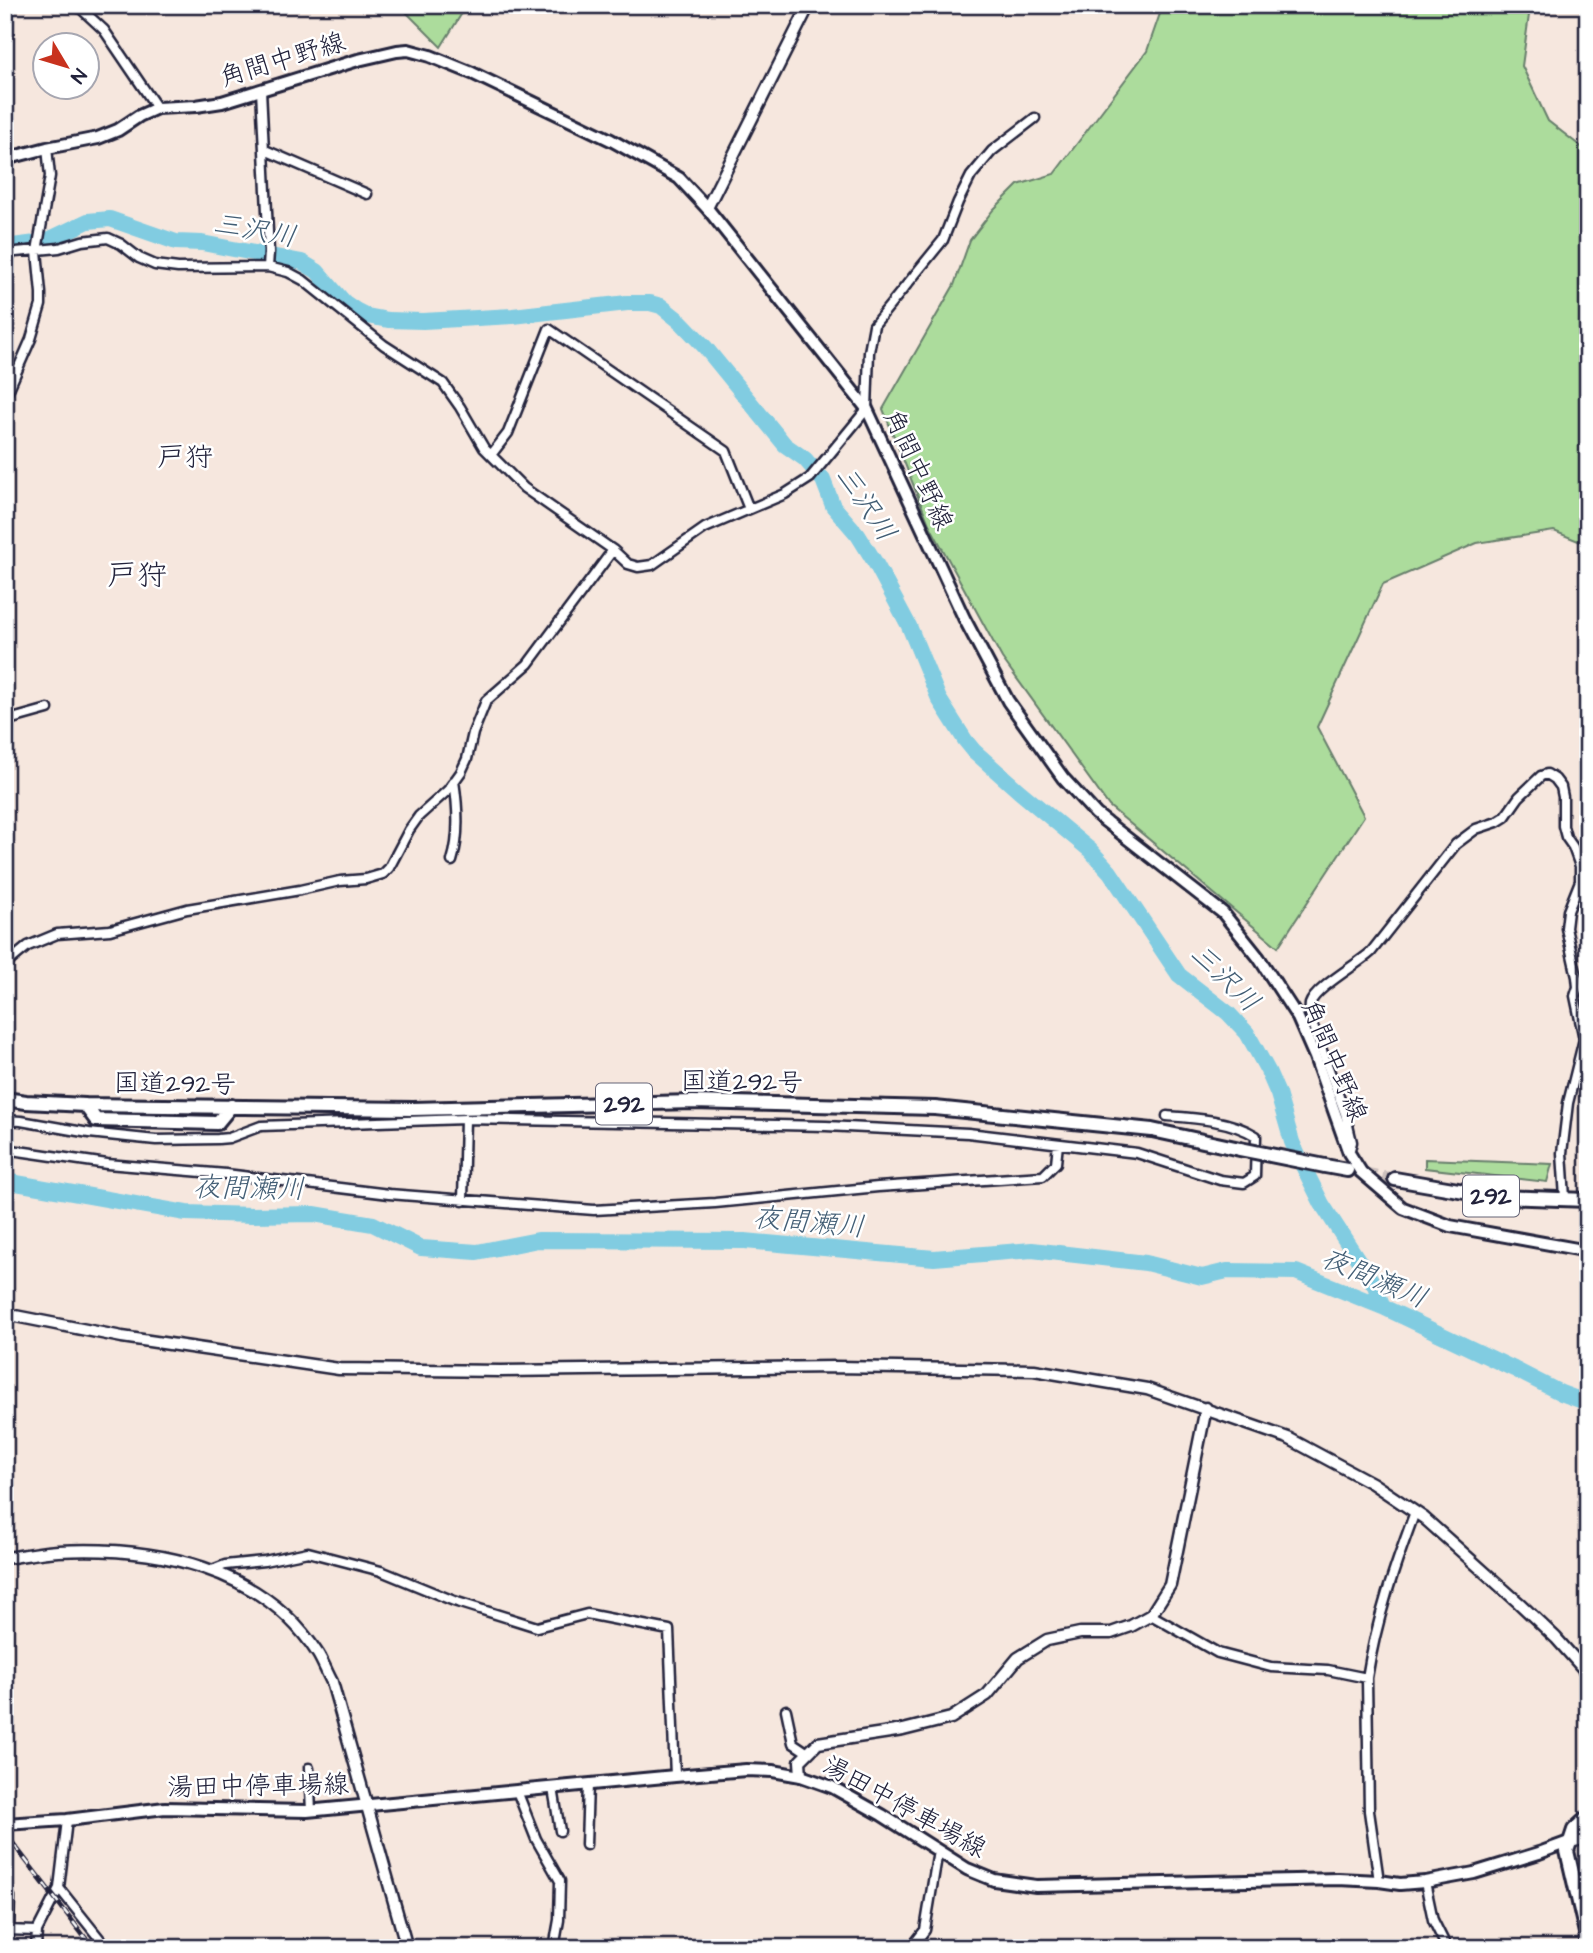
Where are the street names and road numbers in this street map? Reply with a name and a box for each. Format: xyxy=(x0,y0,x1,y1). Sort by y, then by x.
street label: 角間中野線 xyxy=(215,24,350,96)
street label: 角間中野線 xyxy=(874,403,962,536)
street label: 角間中野線 xyxy=(1292,994,1376,1127)
street label: 国道292号 xyxy=(680,1063,804,1101)
street label: 国道292号 xyxy=(113,1065,237,1103)
road number: 292 xyxy=(596,1084,652,1124)
road number: 292 xyxy=(1463,1176,1519,1216)
street label: 湯田中停車場線 xyxy=(816,1747,993,1867)
street label: 湯田中停車場線 xyxy=(167,1766,349,1806)

